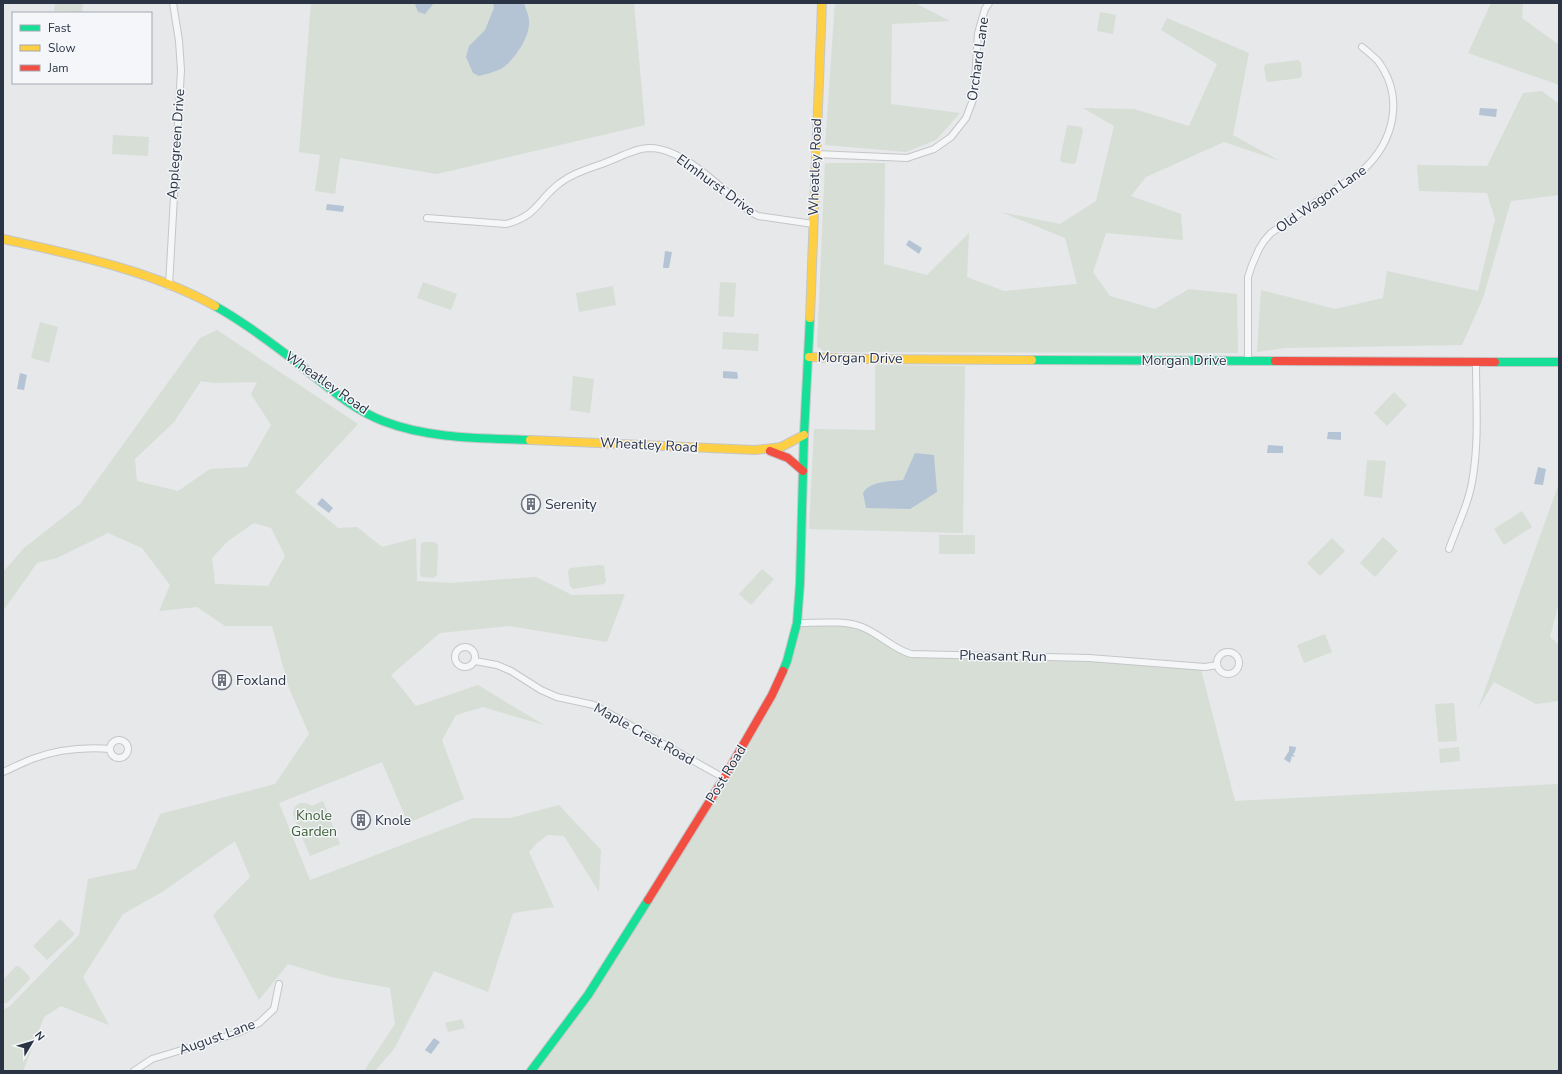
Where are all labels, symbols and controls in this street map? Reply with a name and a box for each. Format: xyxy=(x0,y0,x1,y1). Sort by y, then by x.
legend xyxy=(12,12,152,84)
street label: Orchard Lane xyxy=(963,16,993,102)
text: Fast xyxy=(48,20,71,36)
text: Slow xyxy=(48,40,76,56)
text: Jam xyxy=(47,60,69,76)
street label: Applegreen Drive xyxy=(163,88,189,200)
street label: Wheatley Road xyxy=(804,118,826,216)
street label: Elmhurst Drive xyxy=(673,150,759,220)
street label: Old Wagon Lane xyxy=(1272,161,1370,237)
street label: Wheatley Road xyxy=(281,347,373,419)
street label: Morgan Drive xyxy=(817,348,903,368)
street label: Morgan Drive xyxy=(1141,351,1227,370)
street label: Wheatley Road xyxy=(600,433,698,457)
building icon: Serenity xyxy=(520,493,542,515)
place label: Serenity xyxy=(545,495,598,514)
street label: Pheasant Run xyxy=(959,646,1047,666)
building icon: Foxland xyxy=(211,669,233,691)
place label: Foxland xyxy=(236,671,286,690)
street label: Maple Crest Road xyxy=(590,698,698,770)
street label: Post Road xyxy=(701,742,751,806)
park label: Knole Garden xyxy=(291,806,337,841)
building icon: Knole xyxy=(350,809,372,831)
place label: Knole xyxy=(375,811,411,830)
street label: August Lane xyxy=(176,1014,258,1060)
north arrow xyxy=(12,1022,52,1062)
text: N xyxy=(31,1028,48,1044)

